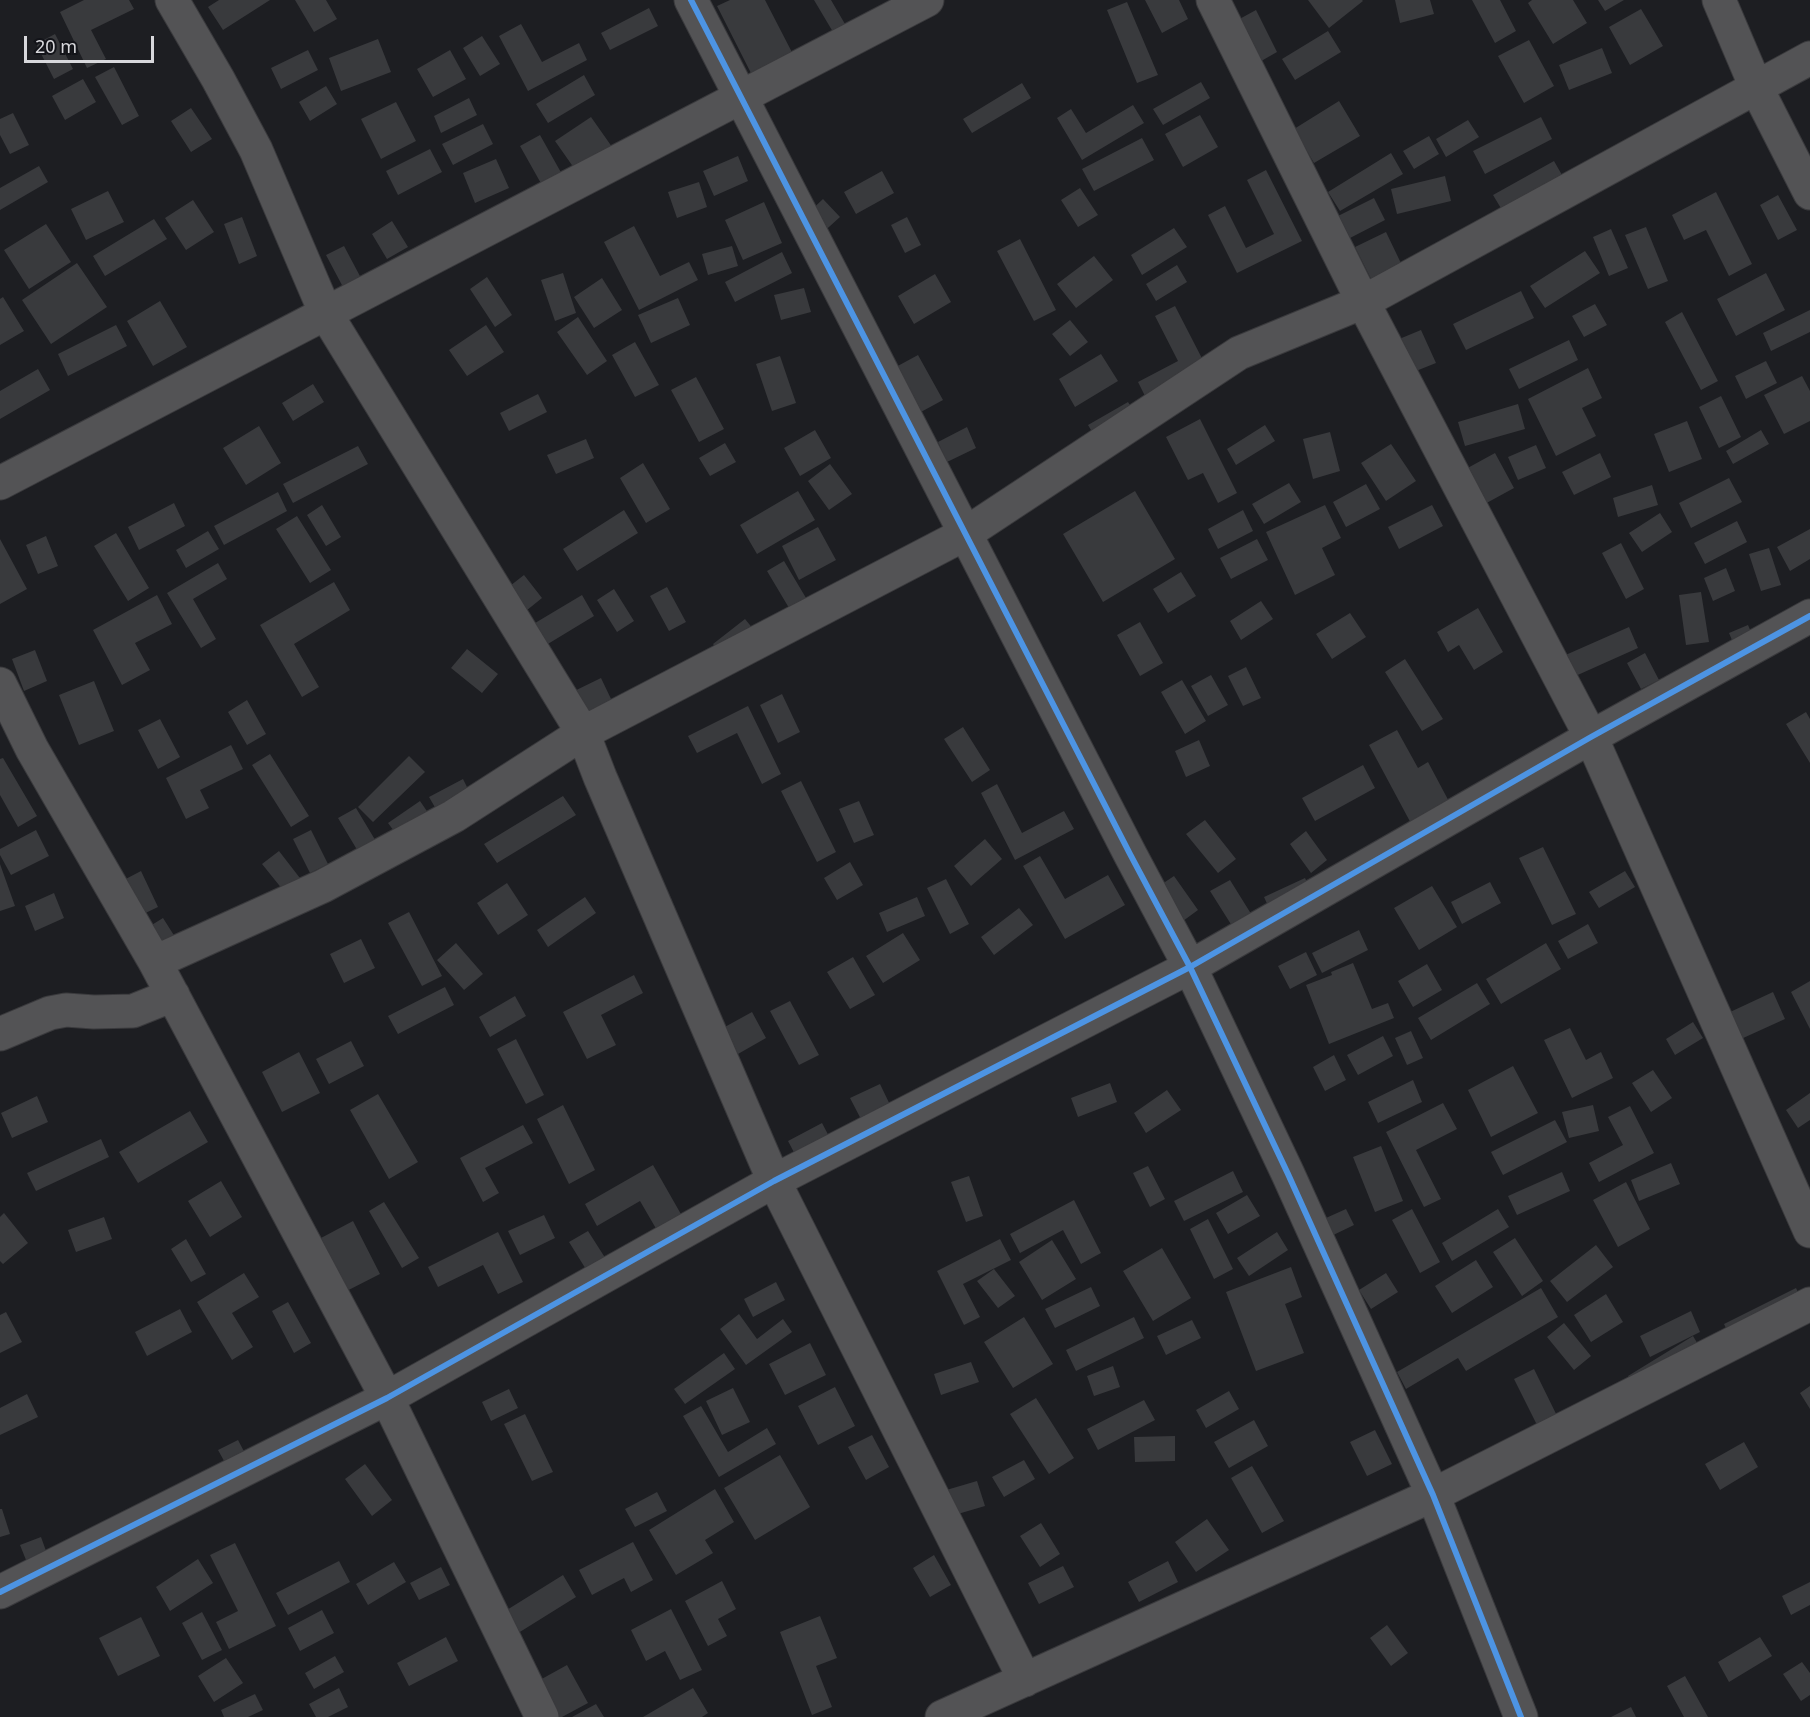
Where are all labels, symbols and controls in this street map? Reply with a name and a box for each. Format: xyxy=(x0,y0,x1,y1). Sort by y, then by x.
scale bar xyxy=(27,24,158,62)
text: 20 m xyxy=(35,34,77,58)

